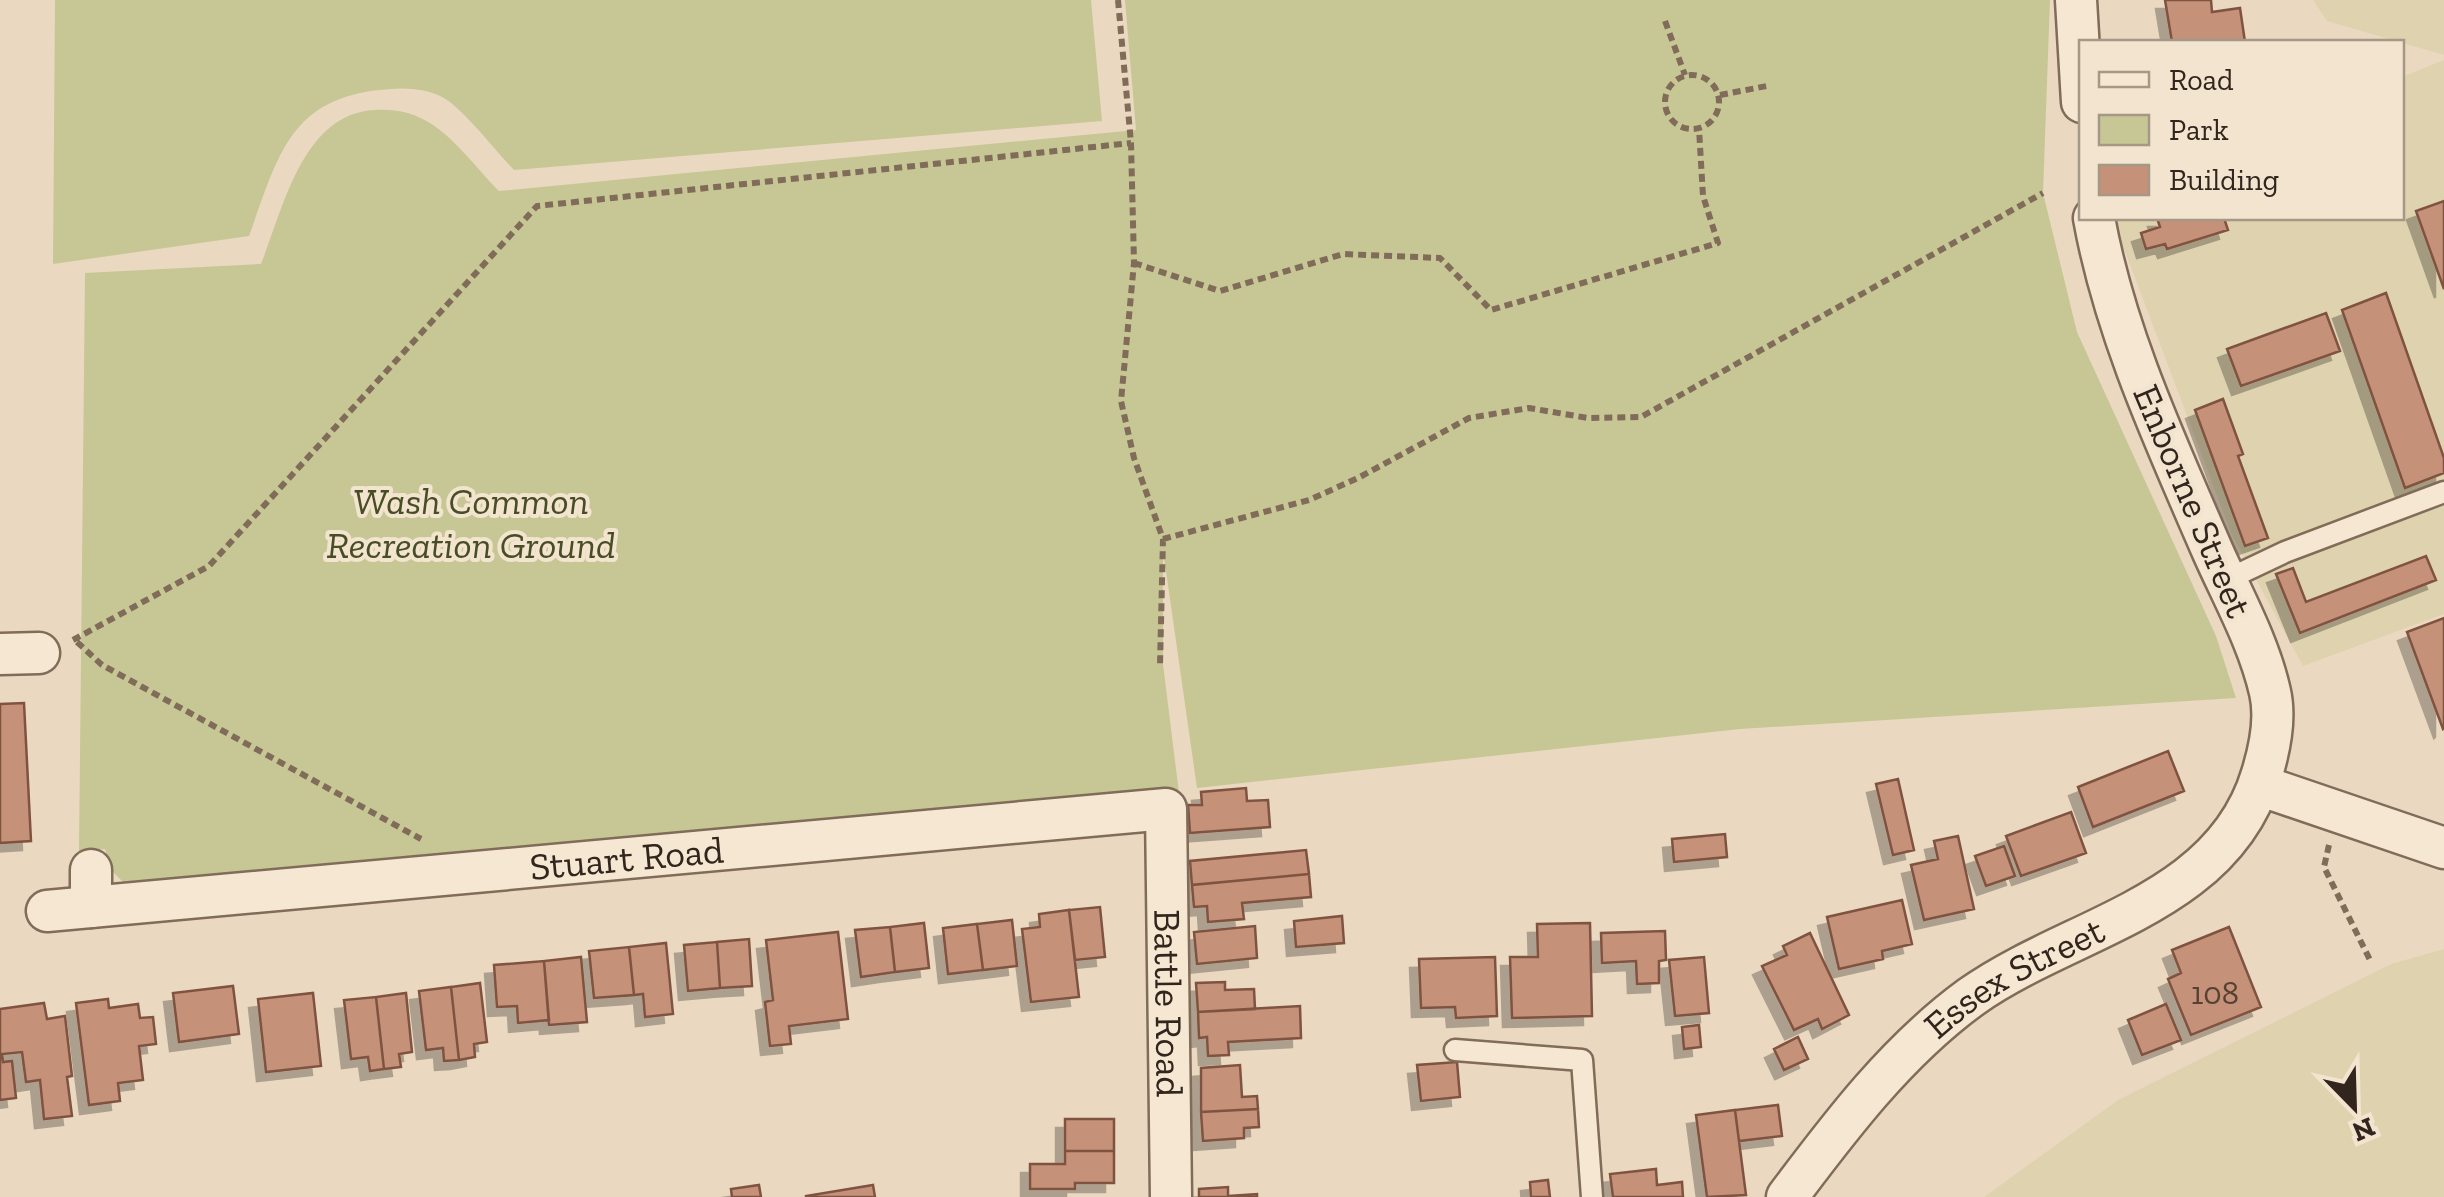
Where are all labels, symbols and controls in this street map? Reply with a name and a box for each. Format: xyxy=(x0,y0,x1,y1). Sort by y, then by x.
legend xyxy=(2079,40,2404,220)
text: Road xyxy=(2169,62,2234,98)
text: Park xyxy=(2169,112,2229,148)
text: Building xyxy=(2169,162,2279,198)
street label: Enborne Street xyxy=(2123,378,2263,624)
park label: Wash Common Recreation Ground xyxy=(327,478,616,568)
street label: Stuart Road xyxy=(528,826,726,890)
street label: Essex Street xyxy=(1914,907,2112,1048)
street label: Battle Road xyxy=(1144,909,1193,1098)
house number: 108 xyxy=(2191,974,2239,1012)
north arrow xyxy=(2304,1057,2404,1157)
text: N xyxy=(2347,1110,2380,1149)

